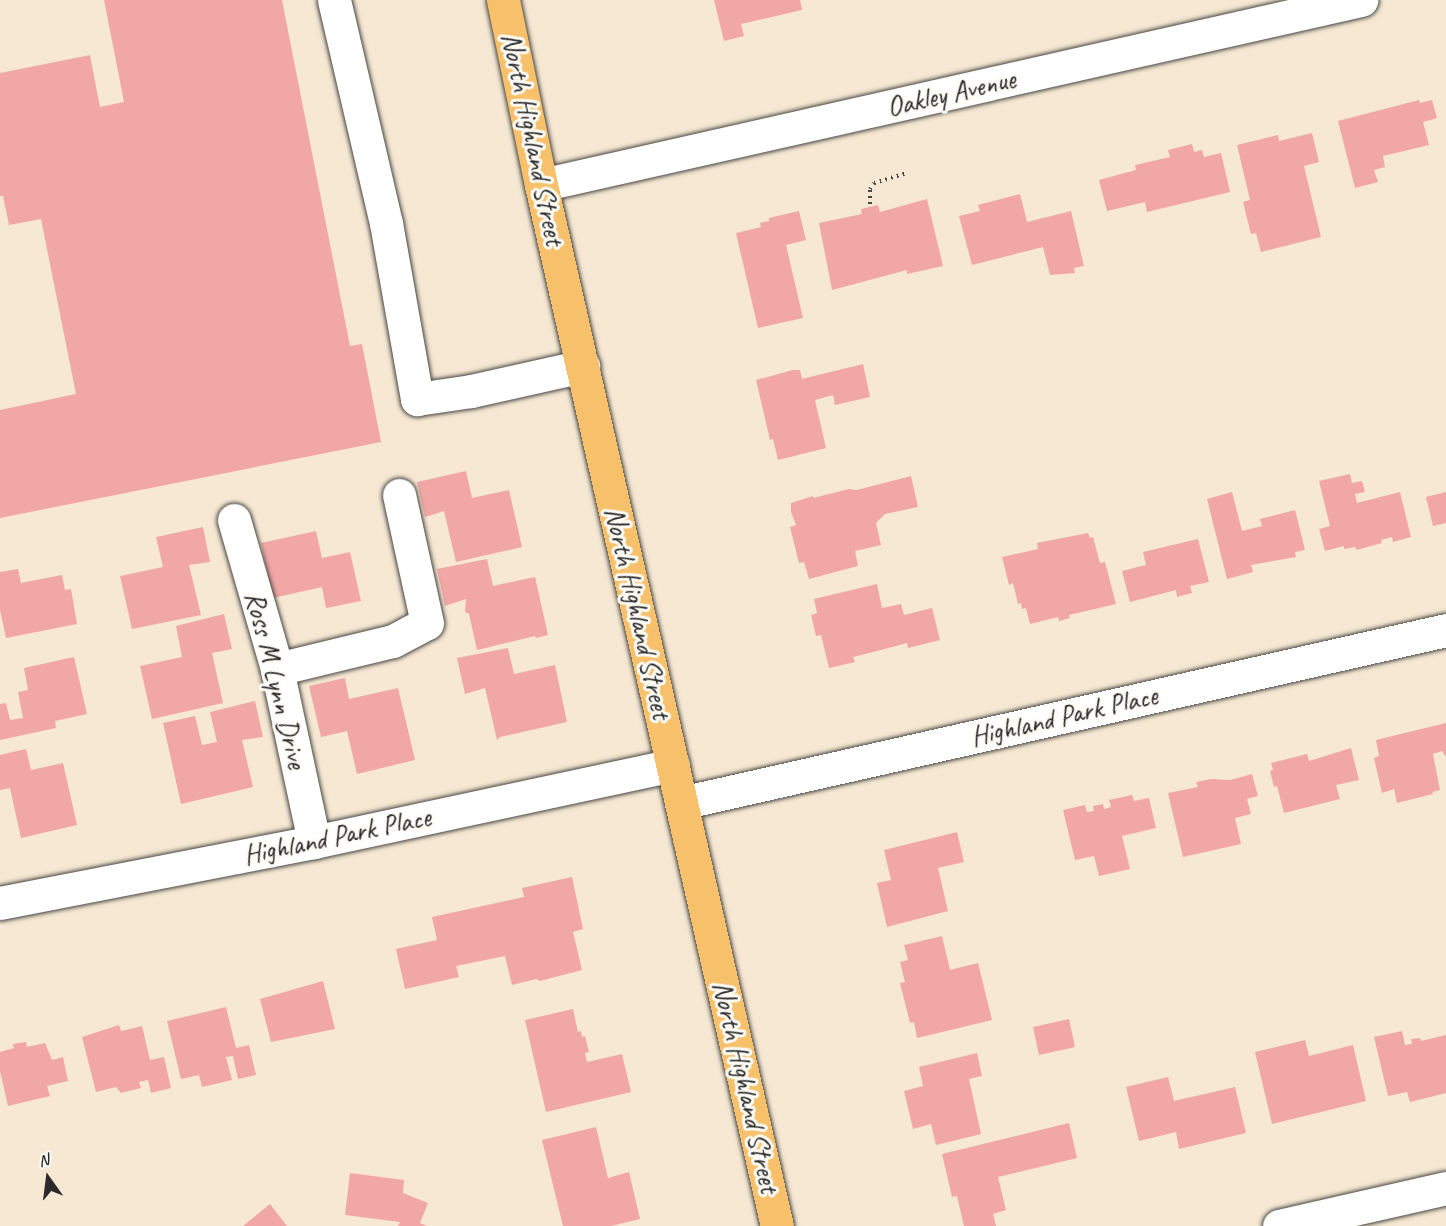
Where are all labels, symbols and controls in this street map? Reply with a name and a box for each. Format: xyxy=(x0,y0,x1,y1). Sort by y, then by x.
street label: North Highland Street xyxy=(494,30,572,248)
street label: Oakley Avenue xyxy=(883,62,1019,124)
street label: North Highland Street xyxy=(597,504,679,722)
street label: Ross M Lynn Drive xyxy=(238,588,314,772)
street label: Highland Park Place xyxy=(967,678,1161,754)
street label: Highland Park Place xyxy=(240,800,434,872)
street label: North Highland Street xyxy=(705,978,787,1196)
north arrow xyxy=(18,1148,78,1208)
text: N xyxy=(36,1150,51,1171)

